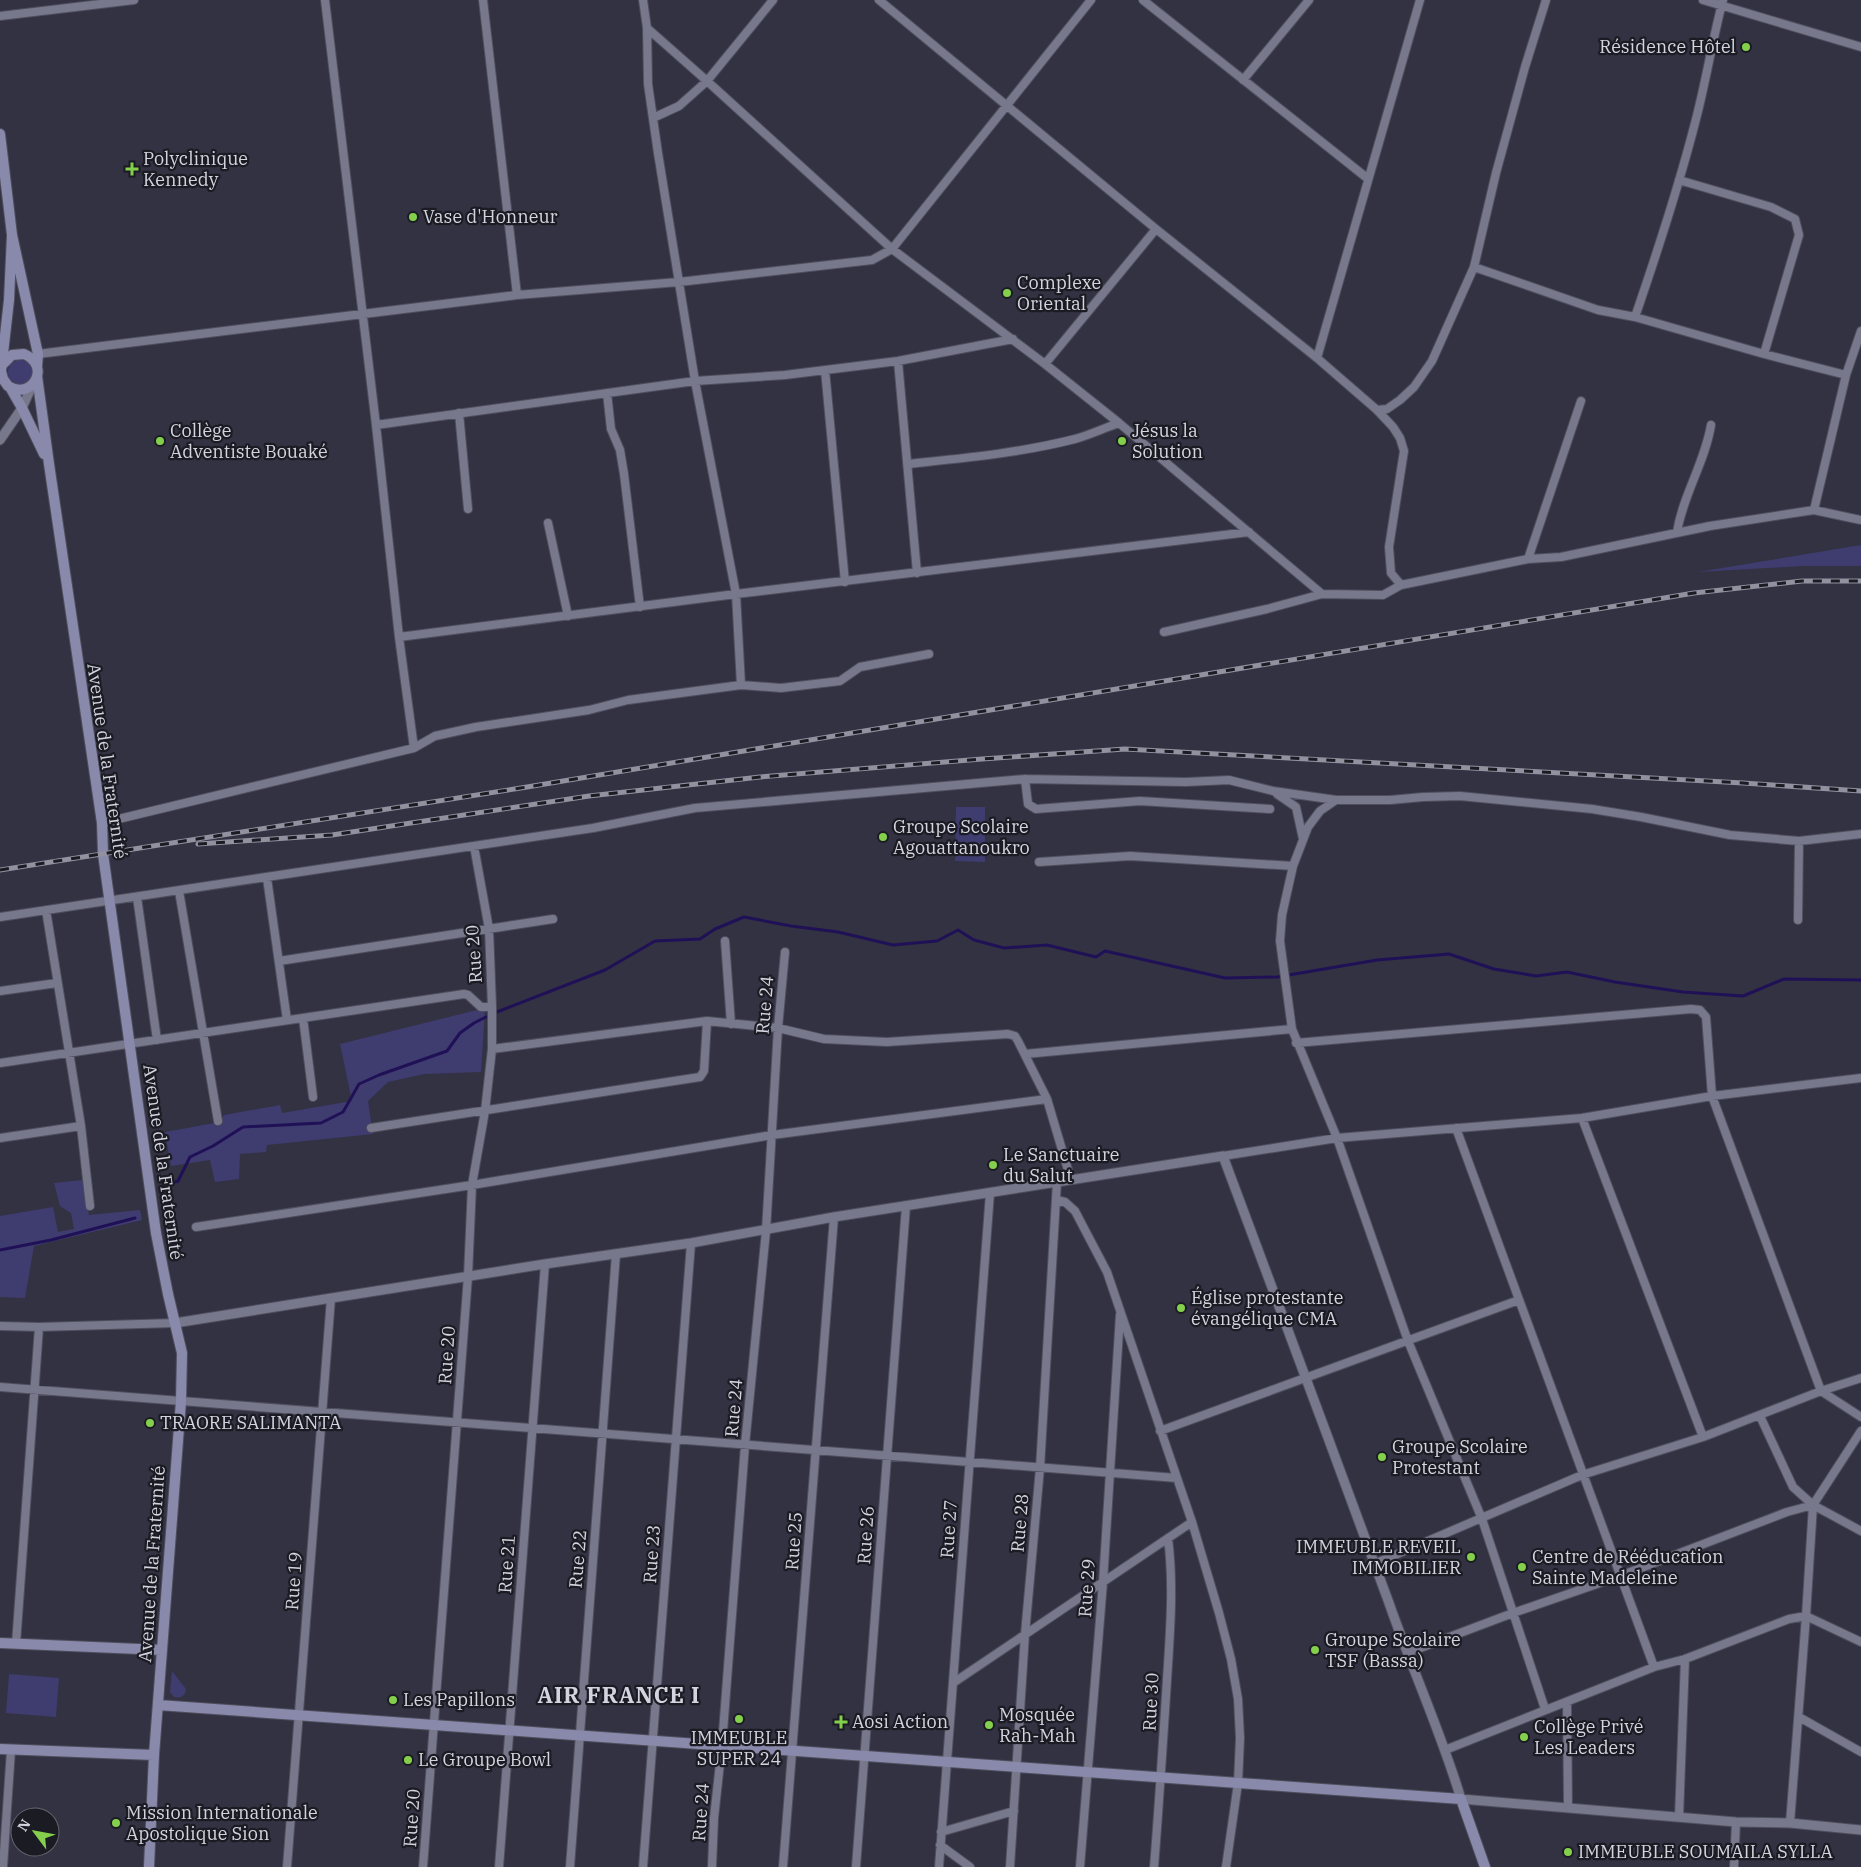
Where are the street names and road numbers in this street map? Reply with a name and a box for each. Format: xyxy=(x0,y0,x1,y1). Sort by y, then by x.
street label: Avenue de la Fraternité xyxy=(82,662,133,860)
street label: Rue 20 xyxy=(460,924,487,984)
street label: Rue 24 xyxy=(750,975,779,1035)
street label: Avenue de la Fraternité xyxy=(138,1063,189,1261)
street label: Rue 20 xyxy=(433,1325,460,1385)
street label: Rue 24 xyxy=(719,1378,748,1438)
street label: Avenue de la Fraternité xyxy=(133,1465,170,1663)
street label: Rue 28 xyxy=(1005,1493,1034,1553)
street label: Rue 27 xyxy=(935,1499,962,1559)
street label: Rue 26 xyxy=(852,1505,879,1565)
street label: Rue 25 xyxy=(780,1511,807,1571)
street label: Rue 23 xyxy=(638,1524,665,1584)
street label: Rue 22 xyxy=(563,1529,592,1589)
street label: Rue 21 xyxy=(493,1534,520,1594)
street label: Rue 19 xyxy=(280,1551,307,1611)
street label: Rue 29 xyxy=(1073,1558,1100,1618)
street label: Rue 30 xyxy=(1137,1672,1164,1732)
street label: Rue 24 xyxy=(687,1782,714,1842)
street label: Rue 20 xyxy=(398,1788,425,1848)

